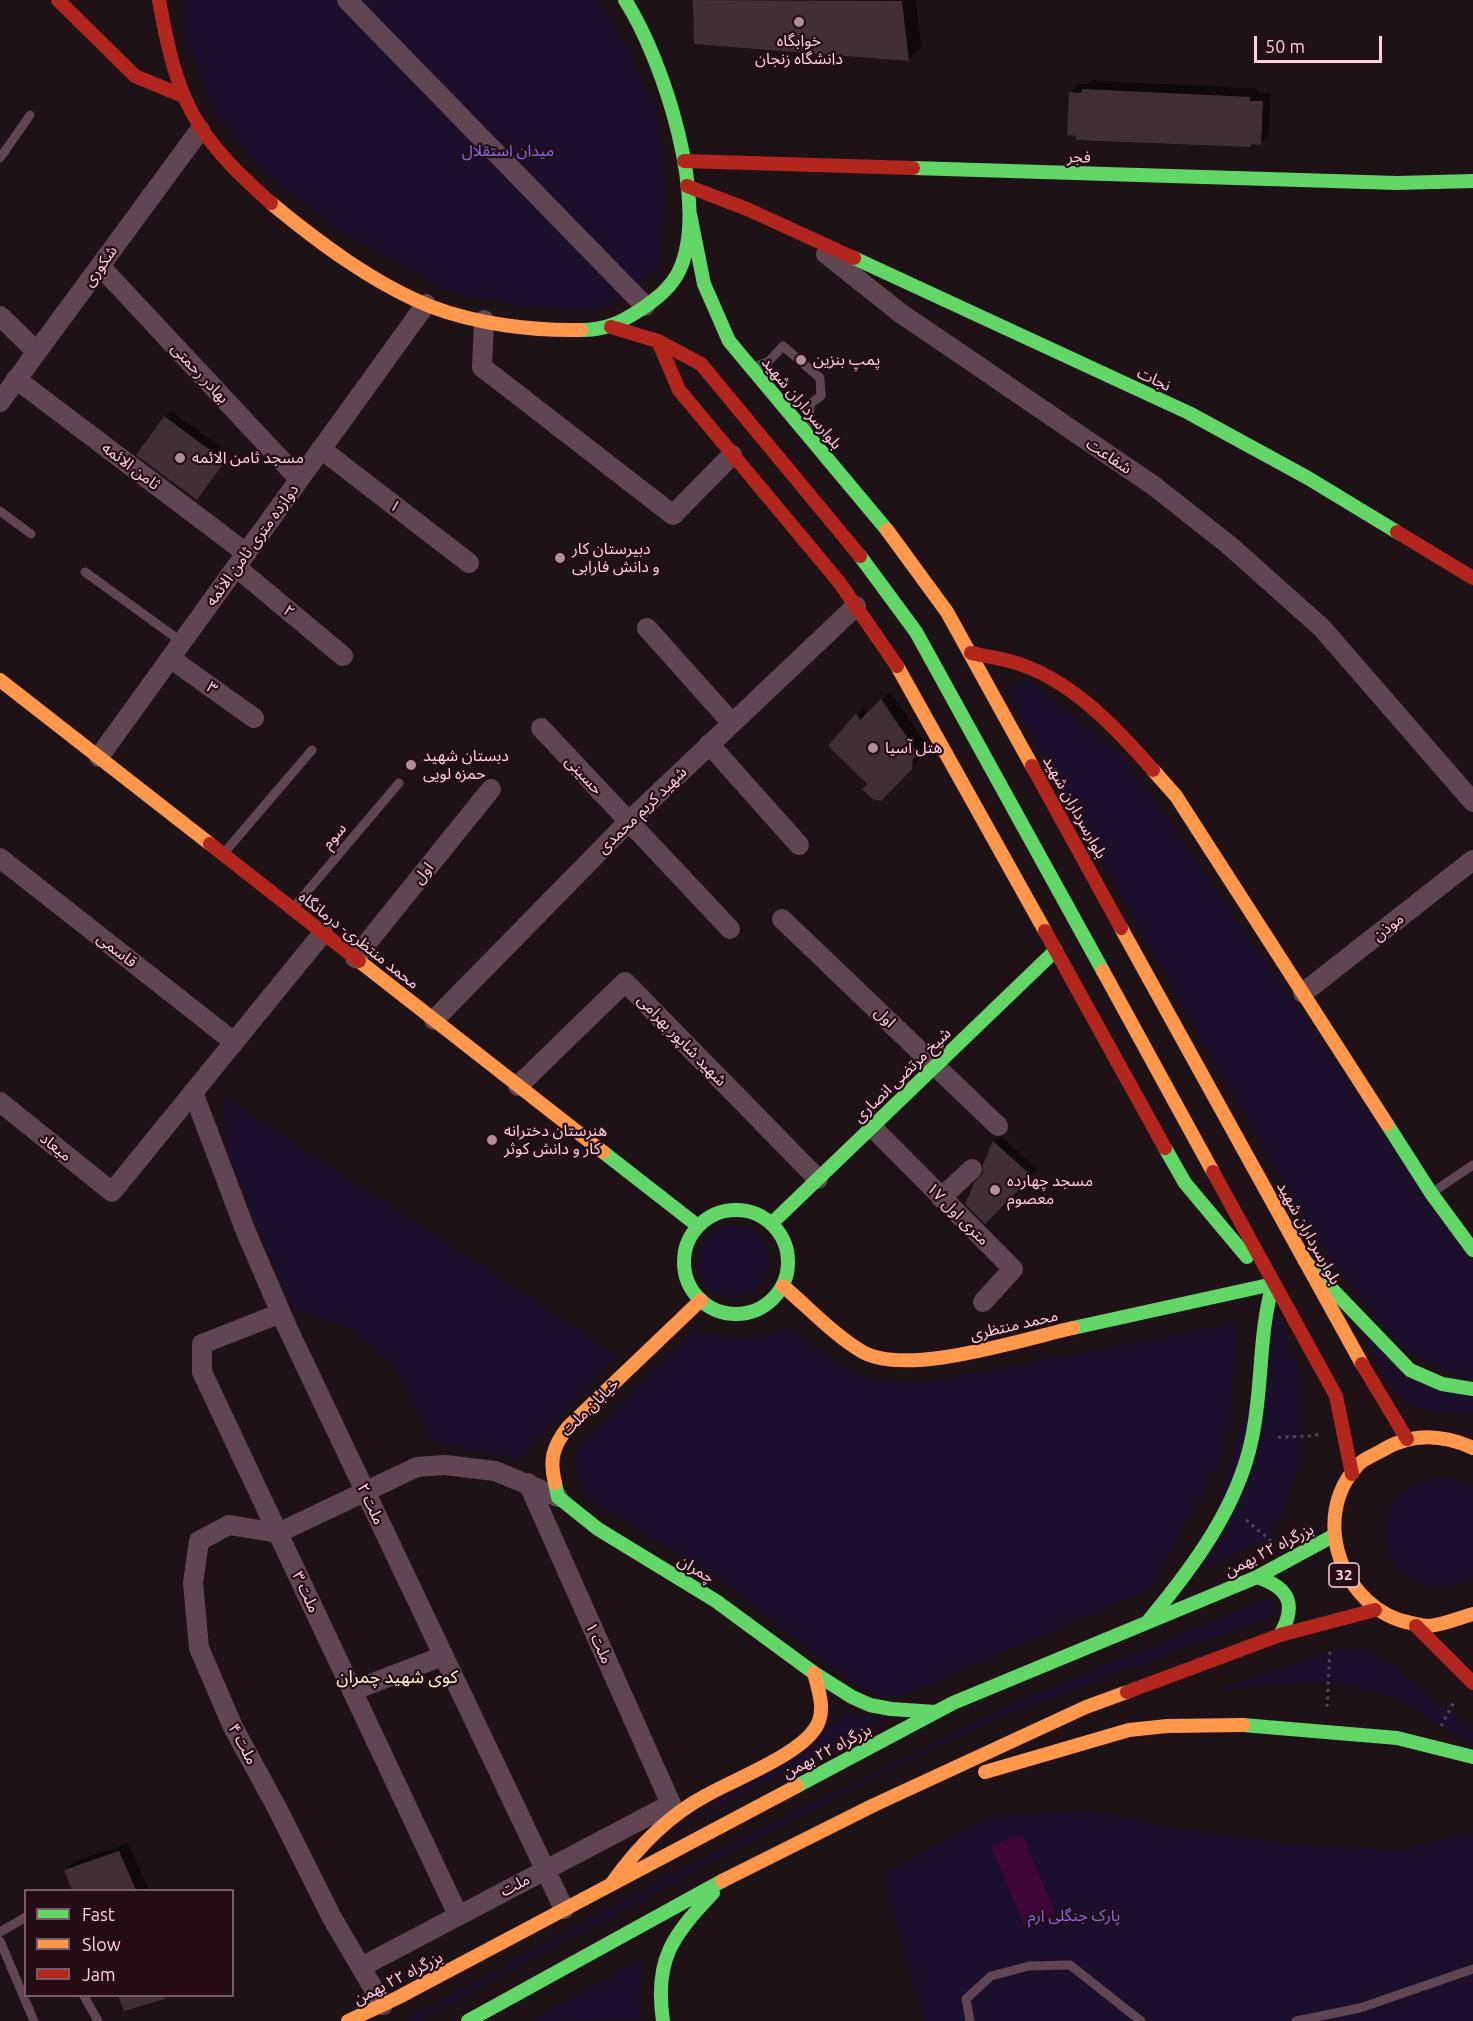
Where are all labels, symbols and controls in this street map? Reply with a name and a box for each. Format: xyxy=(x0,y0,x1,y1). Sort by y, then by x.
marker: خوابگاه دانشگاه زنجان xyxy=(792,15,806,29)
scale bar xyxy=(1257,24,1384,62)
place label: خوابگاه دانشگاه زنجان xyxy=(755,31,843,69)
text: 50 m xyxy=(1265,36,1305,56)
park label: میدان استقلال xyxy=(462,141,554,161)
street label: فجر xyxy=(1067,147,1091,167)
street label: شکوری xyxy=(79,242,121,290)
street label: بهادر رحمتی xyxy=(167,339,233,407)
place label: پمپ بنزین xyxy=(813,350,880,370)
street label: بلوارسرداران شهید xyxy=(758,353,846,453)
marker: پمپ بنزین xyxy=(794,353,808,367)
street label: نجات xyxy=(1134,363,1174,395)
street label: شفاعت xyxy=(1083,434,1135,478)
street label: ثامن الائمه xyxy=(98,438,164,494)
place label: مسجد ثامن الائمه xyxy=(192,448,304,468)
marker: مسجد ثامن الائمه xyxy=(173,451,187,465)
street label: دوازده متری ثامن الائمه xyxy=(201,480,303,610)
street label: ۱ xyxy=(386,496,404,516)
place label: دبیرستان کار و دانش فارابی xyxy=(572,539,660,577)
marker: دبیرستان کار و دانش فارابی xyxy=(553,551,567,565)
street label: ۲ xyxy=(279,601,299,621)
street label: ۳ xyxy=(203,678,221,698)
place label: هتل آسیا xyxy=(885,738,942,758)
marker: هتل آسیا xyxy=(866,741,880,755)
place label: دبستان شهید حمزه لویی xyxy=(423,746,509,784)
street label: حسینی xyxy=(561,752,607,798)
street label: بلوارسرداران شهید xyxy=(1039,752,1111,862)
marker: دبستان شهید حمزه لویی xyxy=(404,758,418,772)
street label: شهید کریم محمدی xyxy=(593,762,691,858)
street label: سوم xyxy=(318,819,350,853)
street label: اول xyxy=(409,858,437,888)
street label: محمد منتظری- درمانگاه xyxy=(295,887,423,993)
street label: موذن xyxy=(1368,909,1408,945)
street label: قاسمی xyxy=(93,928,141,972)
street label: شهید شاپور بهرامی xyxy=(633,990,731,1090)
street label: اول xyxy=(870,1002,900,1032)
street label: شیخ مرتضی انصاری xyxy=(849,1024,955,1126)
place label: هنرستان دخترانه کار و دانش کوثر xyxy=(504,1121,607,1159)
street label: میعاد xyxy=(36,1129,76,1165)
marker: هنرستان دخترانه کار و دانش کوثر xyxy=(485,1133,499,1147)
place label: مسجد چهارده معصوم xyxy=(1007,1171,1093,1209)
street label: بلوارسرداران شهید xyxy=(1273,1178,1345,1288)
street label: ۱۷ متری اول xyxy=(923,1179,993,1249)
marker: مسجد چهارده معصوم xyxy=(988,1183,1002,1197)
street label: محمد منتظری xyxy=(968,1306,1060,1344)
street label: خیابان ملت xyxy=(557,1374,623,1440)
street label: ملت ۲ xyxy=(353,1480,389,1528)
street label: بزرگراه ۲۲ بهمن xyxy=(1221,1519,1317,1581)
street label: چمران xyxy=(674,1551,718,1587)
road number: 32 xyxy=(1329,1563,1359,1587)
street label: ملت ۳ xyxy=(288,1568,324,1616)
street label: ملت ۱ xyxy=(581,1619,617,1667)
district label: کوی شهید چمران xyxy=(336,1666,458,1688)
street label: ملت ۴ xyxy=(224,1720,262,1768)
street label: بزرگراه ۲۲ بهمن xyxy=(779,1720,875,1782)
street label: ملت xyxy=(497,1869,533,1901)
legend xyxy=(24,1889,234,1997)
text: Fast xyxy=(82,1904,115,1924)
park label: پارک جنگلی ارم xyxy=(1028,1906,1120,1926)
text: Slow xyxy=(82,1934,121,1954)
street label: بزرگراه ۲۲ بهمن xyxy=(350,1947,446,2009)
text: Jam xyxy=(82,1964,116,1984)

